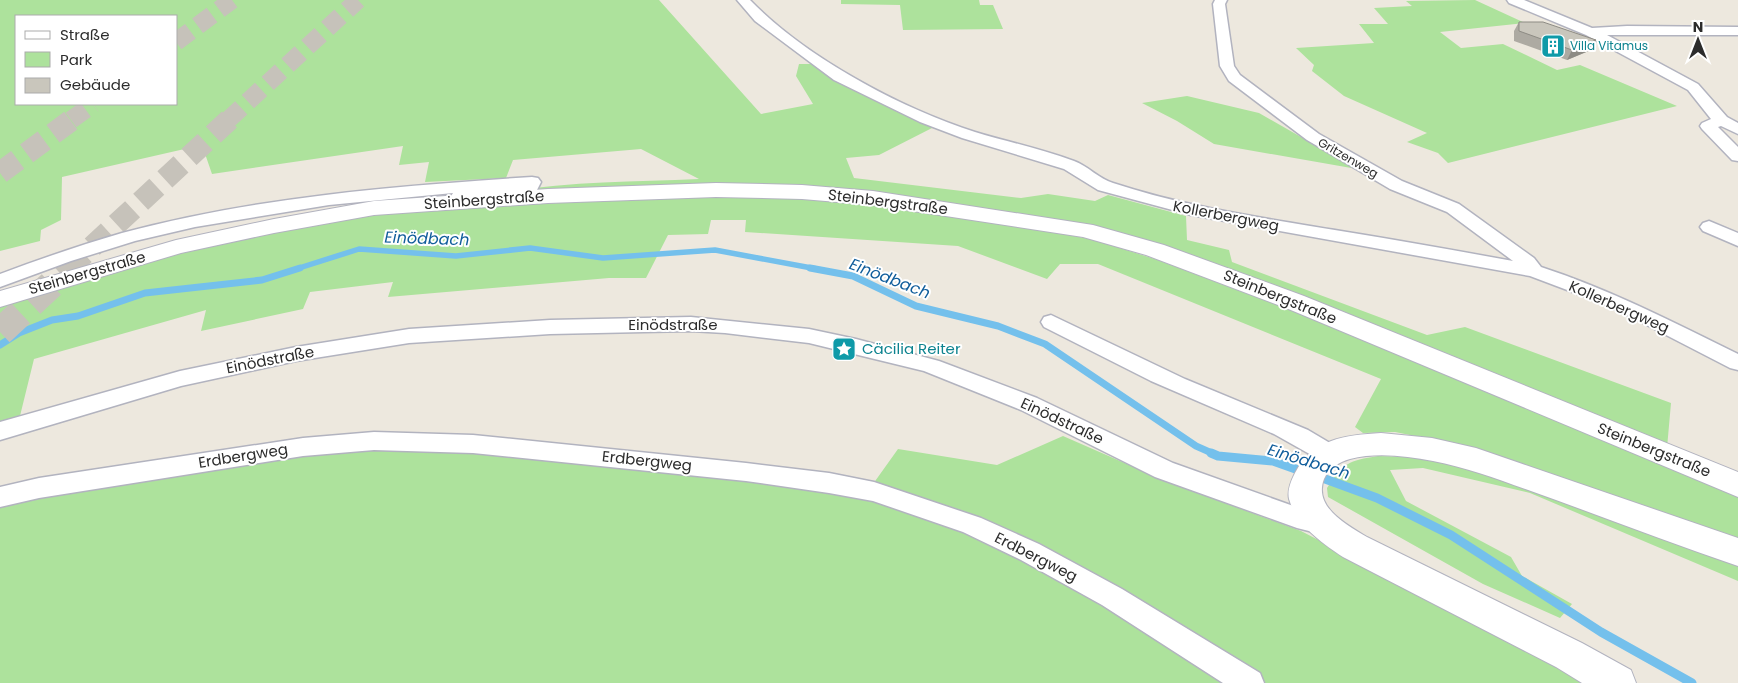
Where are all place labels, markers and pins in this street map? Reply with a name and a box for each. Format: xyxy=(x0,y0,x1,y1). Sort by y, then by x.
building icon: Villa Vitamus xyxy=(1540,33,1566,59)
place label: Villa Vitamus xyxy=(1570,37,1648,54)
place icon: Cäcilia Reiter xyxy=(831,336,857,362)
place label: Cäcilia Reiter xyxy=(862,338,961,359)

